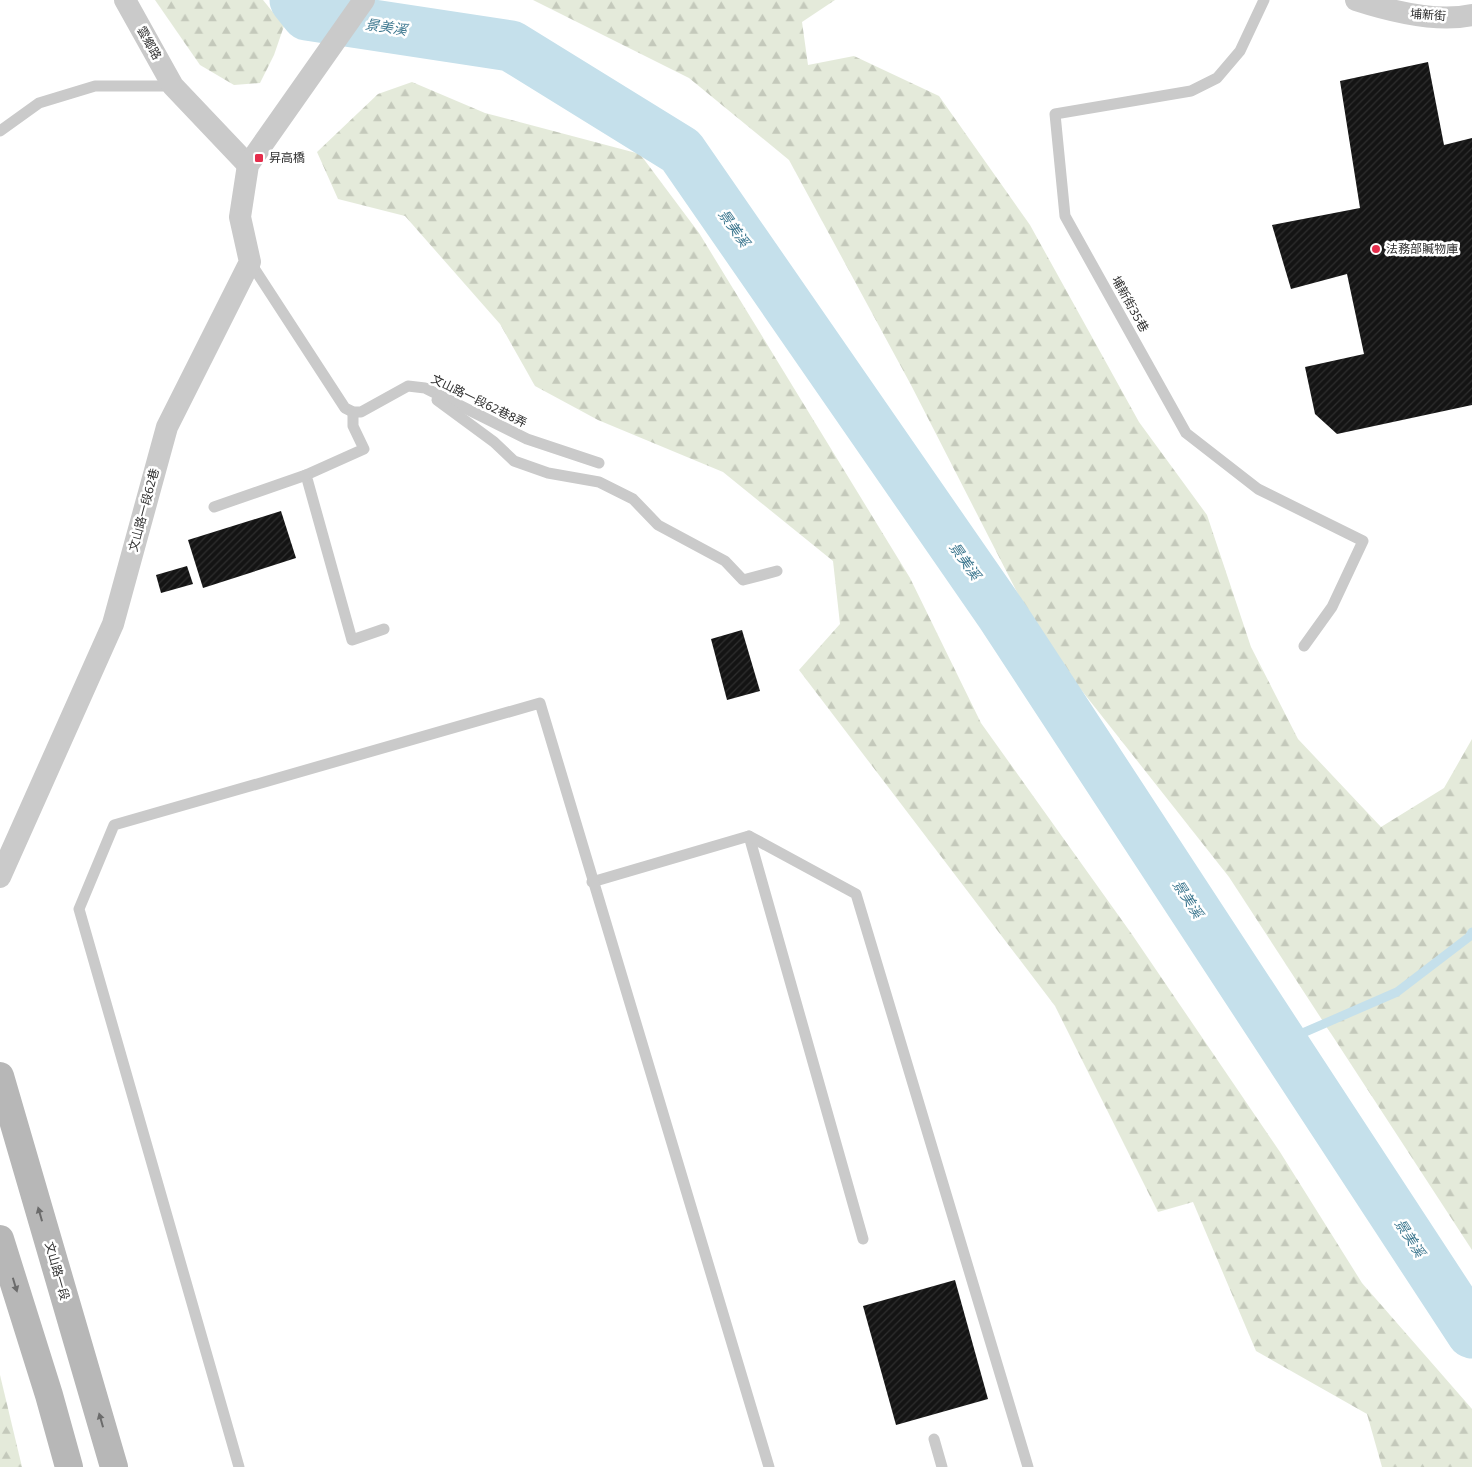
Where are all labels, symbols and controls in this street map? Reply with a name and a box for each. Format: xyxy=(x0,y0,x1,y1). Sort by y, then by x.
street label: 埔新街 xyxy=(1409,5,1447,24)
water label: 景美溪 xyxy=(364,14,410,39)
street label: 雲鄉路 xyxy=(133,23,166,63)
place label: 昇高橋 xyxy=(269,149,305,166)
marker: 昇高橋 xyxy=(253,152,265,164)
water label: 景美溪 xyxy=(715,205,755,252)
place label: 法務部贓物庫 xyxy=(1386,240,1458,257)
marker: 法務部贓物庫 xyxy=(1370,243,1382,255)
street label: 埔新街35巷 xyxy=(1108,273,1153,335)
street label: 文山路一段62巷8弄 xyxy=(428,370,530,431)
street label: 文山路一段62巷 xyxy=(124,466,163,553)
water label: 景美溪 xyxy=(946,538,986,585)
water label: 景美溪 xyxy=(1169,876,1209,923)
one-way arrow xyxy=(36,1206,44,1221)
water label: 景美溪 xyxy=(1391,1215,1431,1262)
street label: 文山路一段 xyxy=(41,1240,74,1302)
one-way arrow xyxy=(11,1278,19,1293)
one-way arrow xyxy=(96,1413,104,1428)

